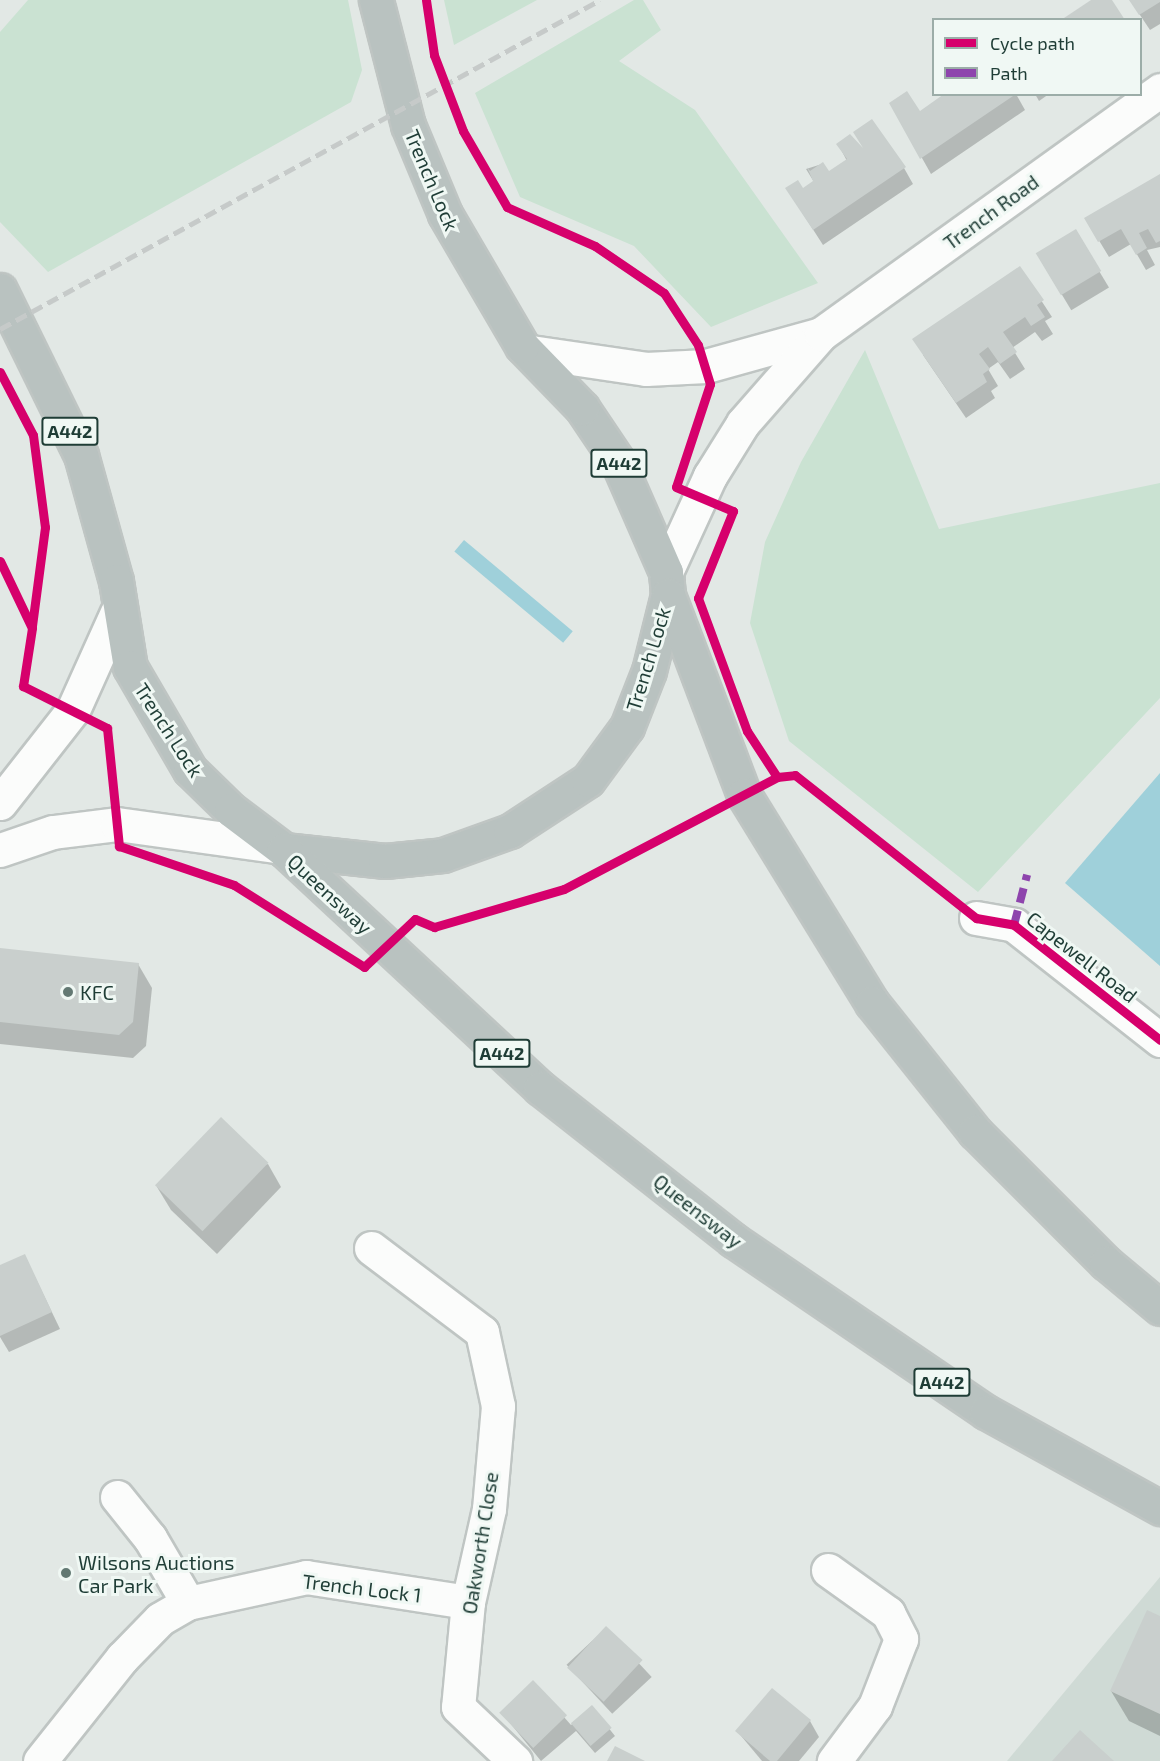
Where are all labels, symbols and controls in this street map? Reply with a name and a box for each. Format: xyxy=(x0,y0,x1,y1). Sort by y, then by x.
legend xyxy=(932,18,1142,96)
text: Cycle path xyxy=(990,32,1075,54)
text: Path xyxy=(990,62,1028,84)
street label: Trench Lock xyxy=(400,126,464,234)
street label: Trench Road xyxy=(939,169,1043,255)
road number: A442 xyxy=(40,416,100,446)
road number: A442 xyxy=(589,448,649,478)
street label: Trench Lock xyxy=(621,604,675,714)
street label: Trench Lock xyxy=(130,678,208,782)
street label: Queensway xyxy=(283,849,377,939)
street label: Capewell Road xyxy=(1022,906,1142,1008)
place label: KFC xyxy=(80,980,114,1004)
marker: KFC xyxy=(61,985,75,999)
road number: A442 xyxy=(472,1038,532,1068)
street label: Queensway xyxy=(649,1169,747,1253)
road number: A442 xyxy=(912,1367,972,1397)
street label: Oakworth Close xyxy=(457,1470,503,1616)
place label: Wilsons Auctions Car Park xyxy=(78,1550,235,1597)
marker: Wilsons Auctions Car Park xyxy=(59,1566,73,1580)
street label: Trench Lock 1 xyxy=(301,1569,423,1607)

